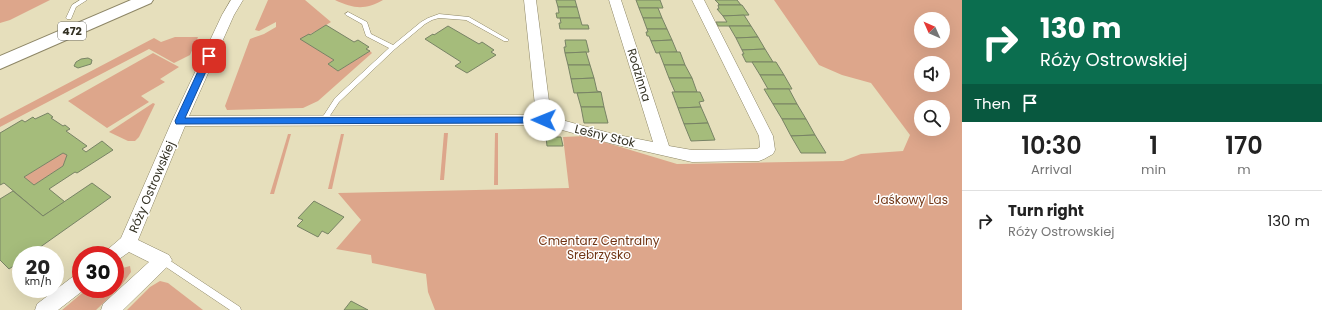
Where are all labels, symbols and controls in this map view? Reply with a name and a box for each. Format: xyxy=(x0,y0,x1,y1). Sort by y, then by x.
text: 130 m xyxy=(1040,9,1121,48)
north arrow xyxy=(914,12,950,48)
map controls xyxy=(914,12,950,136)
icon: right xyxy=(974,16,1026,68)
road number: 472 xyxy=(58,22,86,40)
pin xyxy=(192,39,226,73)
icon: arrive xyxy=(198,45,220,67)
street label: Rodzinna xyxy=(623,46,656,104)
text: Róży Ostrowskiej xyxy=(1040,47,1187,72)
button: sound xyxy=(914,56,950,92)
icon: arrive xyxy=(1019,92,1041,114)
text: Then xyxy=(974,93,1011,114)
position arrow xyxy=(523,99,565,141)
button: search xyxy=(914,100,950,136)
street label: Leśny Stok xyxy=(573,120,638,151)
text: 10:30 xyxy=(1021,129,1082,162)
text: 1 xyxy=(1149,129,1158,162)
text: 170 xyxy=(1225,129,1263,162)
street label: Róży Ostrowskiej xyxy=(125,138,179,235)
text: Arrival xyxy=(1031,160,1072,179)
text: min xyxy=(1141,160,1166,179)
text: m xyxy=(1237,160,1251,179)
park label: Jaśkowy Las xyxy=(874,191,948,208)
text: Turn right xyxy=(1008,200,1084,221)
icon: right xyxy=(974,210,996,232)
text: 130 m xyxy=(1267,210,1310,231)
text: Róży Ostrowskiej xyxy=(1008,222,1114,241)
park label: Cmentarz Centralny Srebrzysko xyxy=(538,232,660,263)
speed limit sign: 30 xyxy=(72,246,124,298)
text: 20 xyxy=(26,253,50,281)
text: km/h xyxy=(25,274,51,289)

